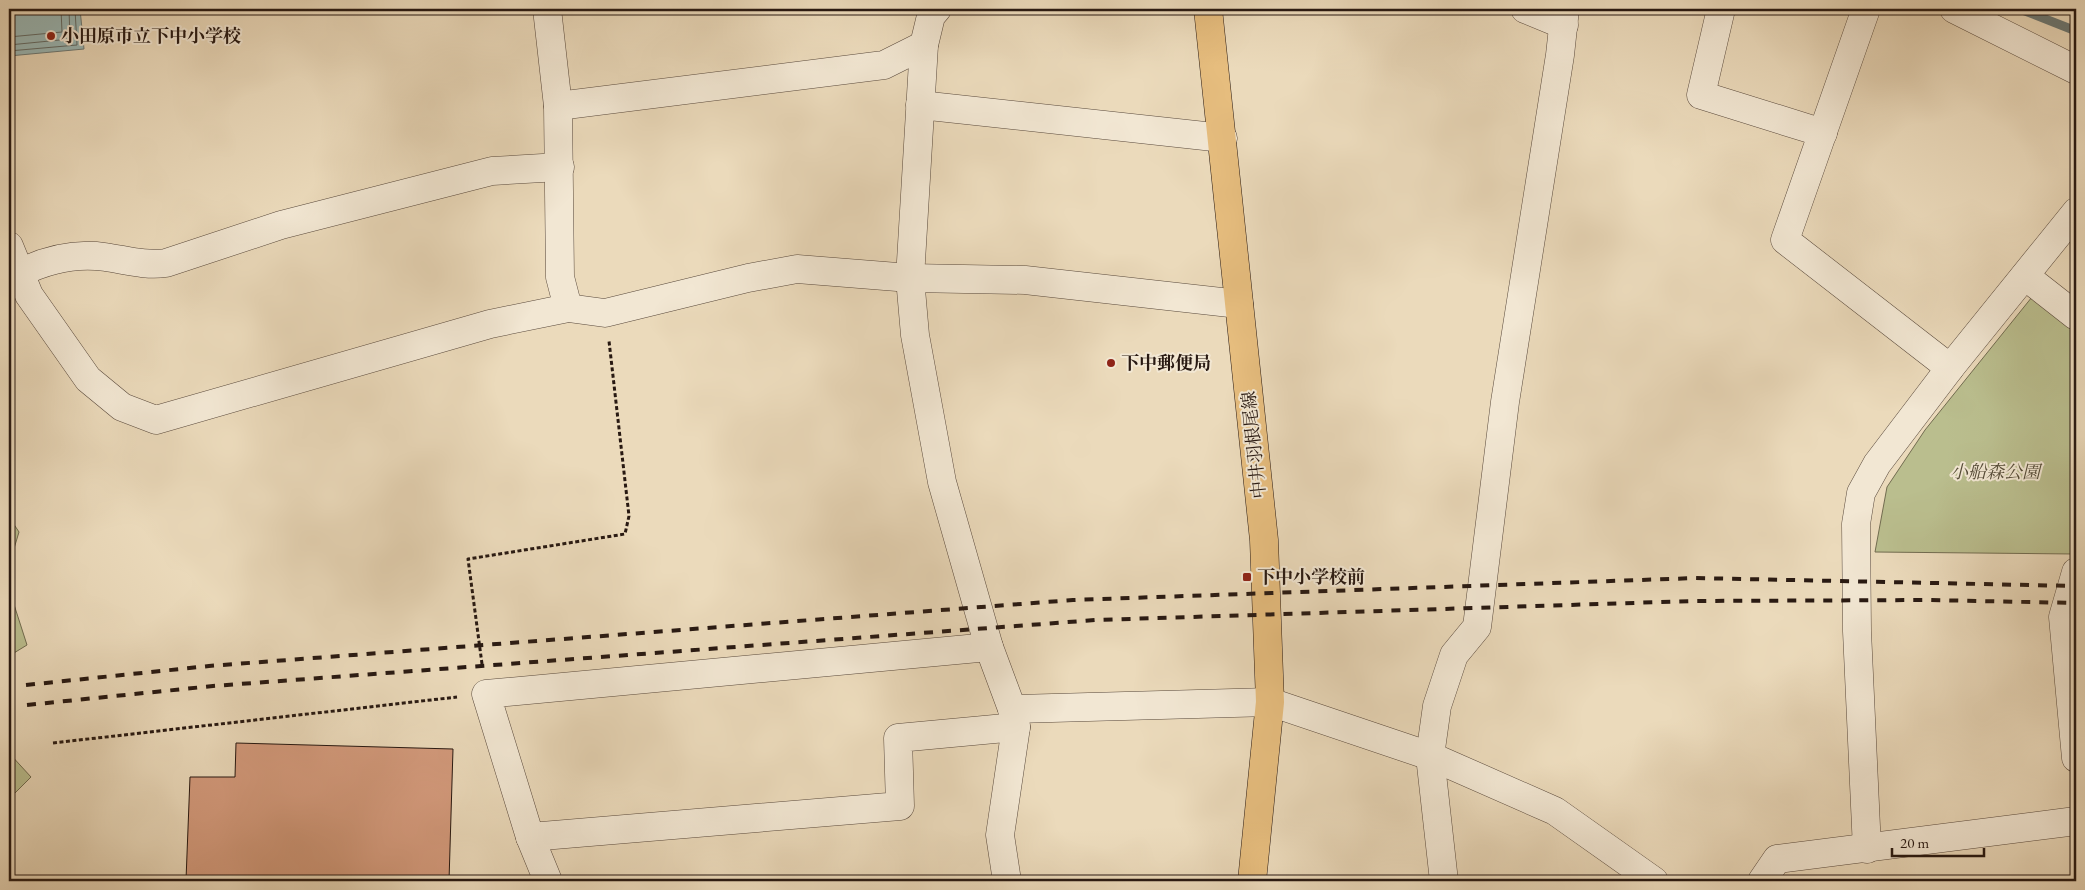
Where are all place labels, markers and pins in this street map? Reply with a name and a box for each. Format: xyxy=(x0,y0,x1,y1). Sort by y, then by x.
place label: 小田原市立下中小学校 xyxy=(61,24,241,47)
marker: 小田原市立下中小学校 xyxy=(45,30,57,42)
place label: 下中郵便局 xyxy=(1121,351,1211,374)
marker: 下中郵便局 xyxy=(1105,357,1117,369)
place label: 下中小学校前 xyxy=(1257,565,1365,588)
marker: 下中小学校前 xyxy=(1241,571,1253,583)

